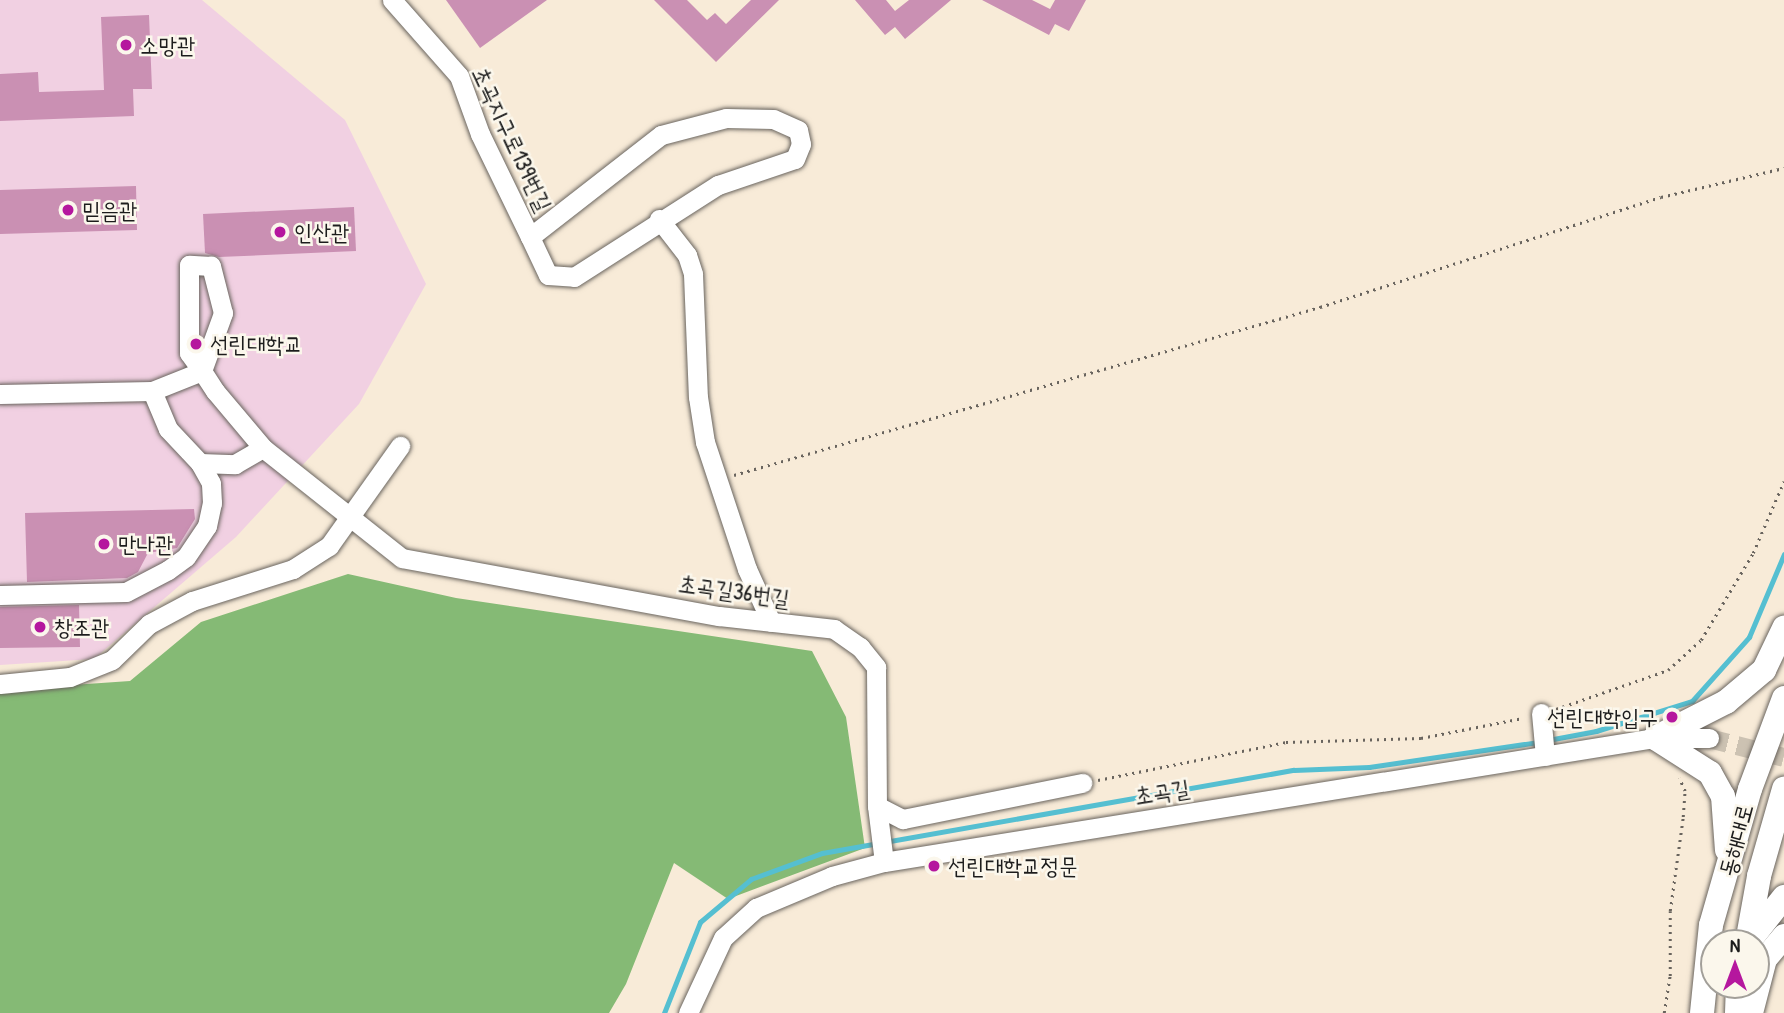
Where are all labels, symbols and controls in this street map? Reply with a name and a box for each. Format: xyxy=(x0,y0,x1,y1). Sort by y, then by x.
place label: 소망관 xyxy=(140,31,196,59)
marker: 소망관 xyxy=(118,37,134,53)
street label: 초곡지구로139번길 xyxy=(466,62,558,216)
place label: 믿음관 xyxy=(82,196,138,224)
marker: 믿음관 xyxy=(60,202,76,218)
place label: 인산관 xyxy=(294,218,350,246)
marker: 인산관 xyxy=(272,224,288,240)
place label: 선린대학교 xyxy=(210,330,303,358)
marker: 선린대학교 xyxy=(188,336,204,352)
place label: 만나관 xyxy=(118,530,174,558)
marker: 만나관 xyxy=(96,536,112,552)
street label: 초곡길36번길 xyxy=(677,570,791,612)
place label: 창조관 xyxy=(54,613,110,641)
marker: 창조관 xyxy=(32,619,48,635)
place label: 선린대학입구 xyxy=(1547,703,1658,731)
marker: 선린대학입구 xyxy=(1664,709,1680,725)
street label: 초곡길 xyxy=(1132,774,1192,810)
street label: 동해대로 xyxy=(1713,801,1759,879)
place label: 선린대학교정문 xyxy=(948,852,1078,880)
marker: 선린대학교정문 xyxy=(926,858,942,874)
north arrow xyxy=(1700,929,1770,999)
text: N xyxy=(1730,932,1740,958)

